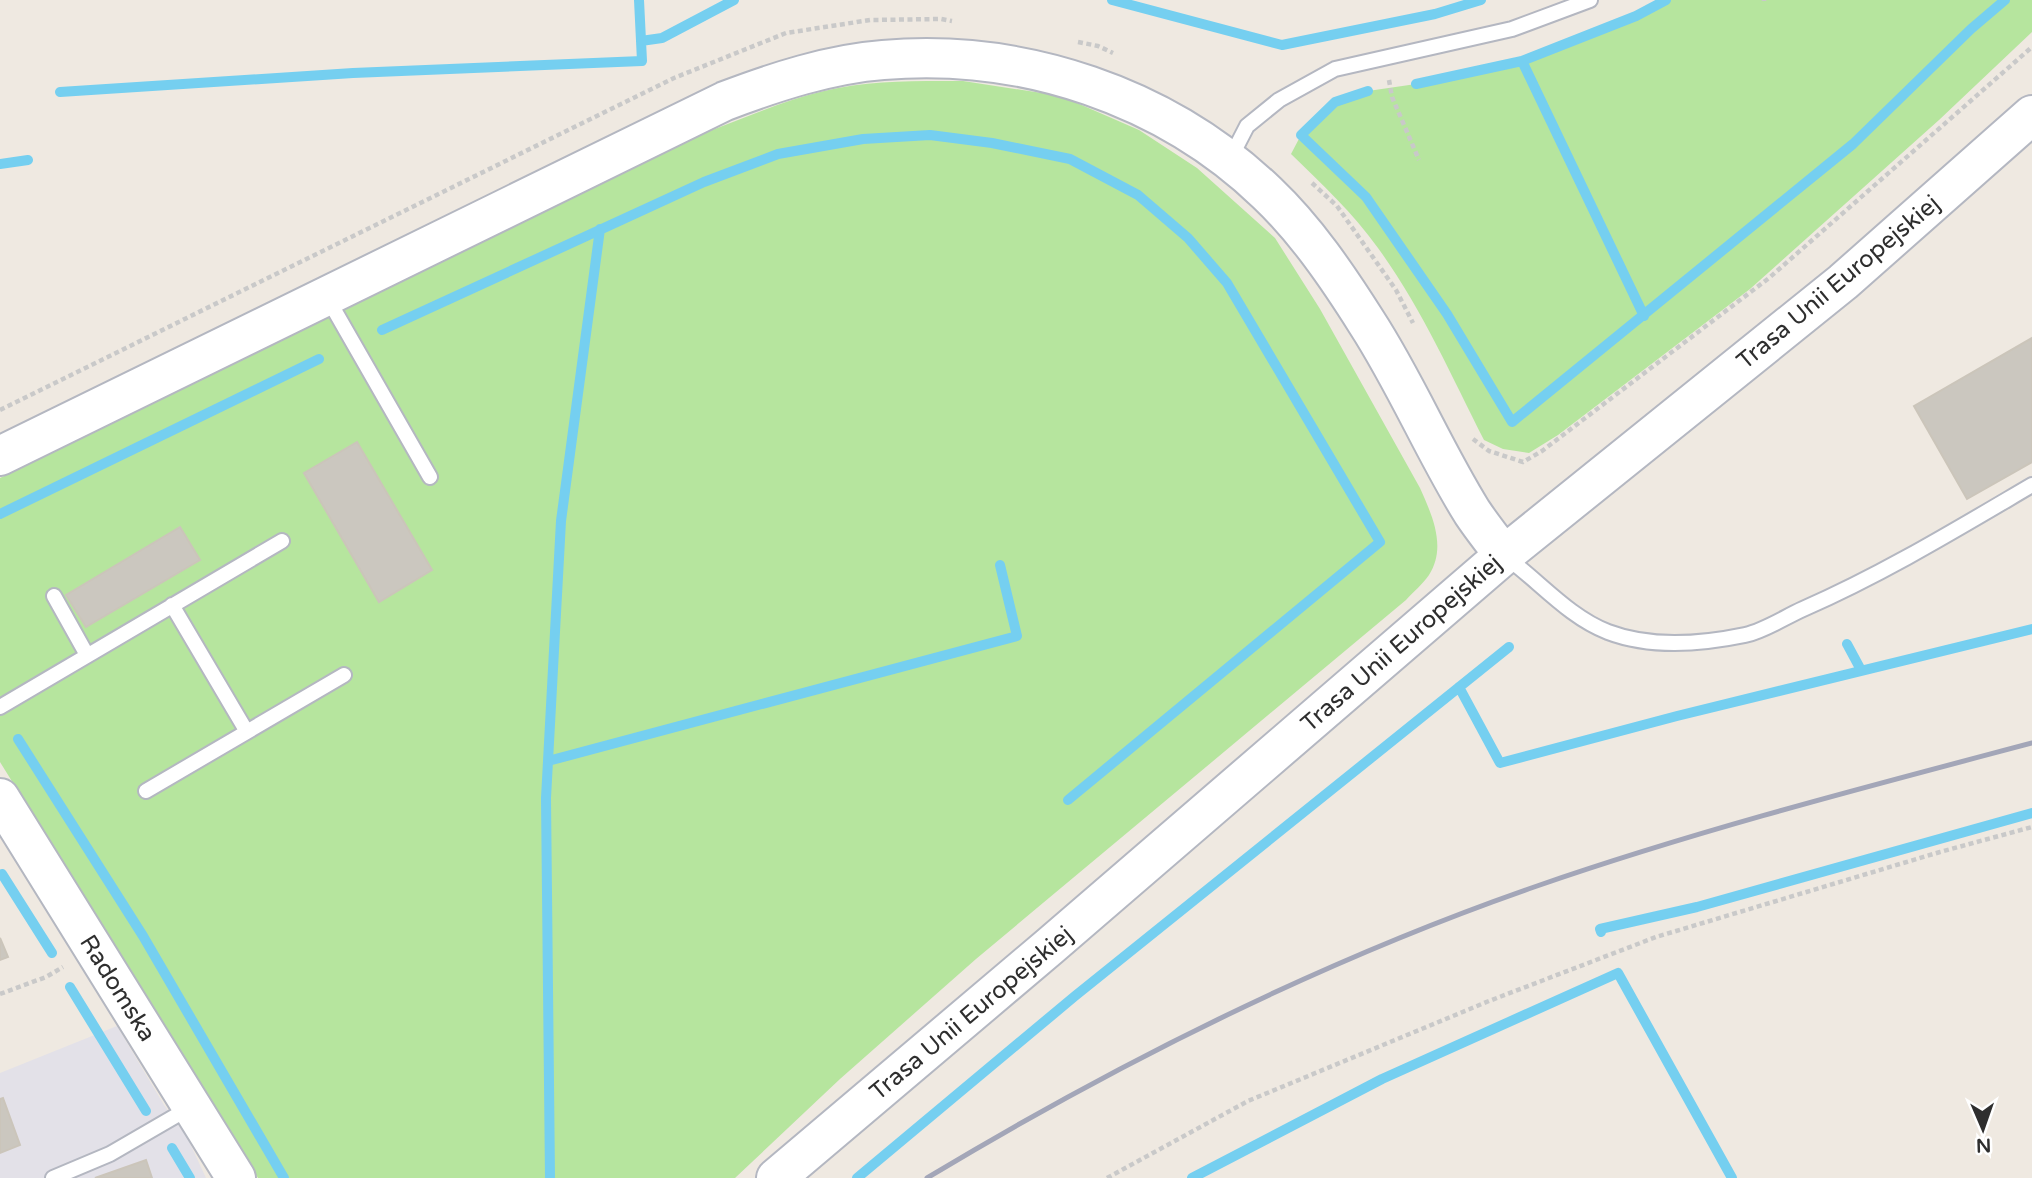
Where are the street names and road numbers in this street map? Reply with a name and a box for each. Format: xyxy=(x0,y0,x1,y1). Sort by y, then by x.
street label: Trasa Unii Europejskiej xyxy=(1731,189,1946,376)
street label: Trasa Unii Europejskiej xyxy=(1295,549,1507,738)
street label: Trasa Unii Europejskiej xyxy=(864,920,1079,1107)
street label: Radomska xyxy=(73,930,162,1047)

